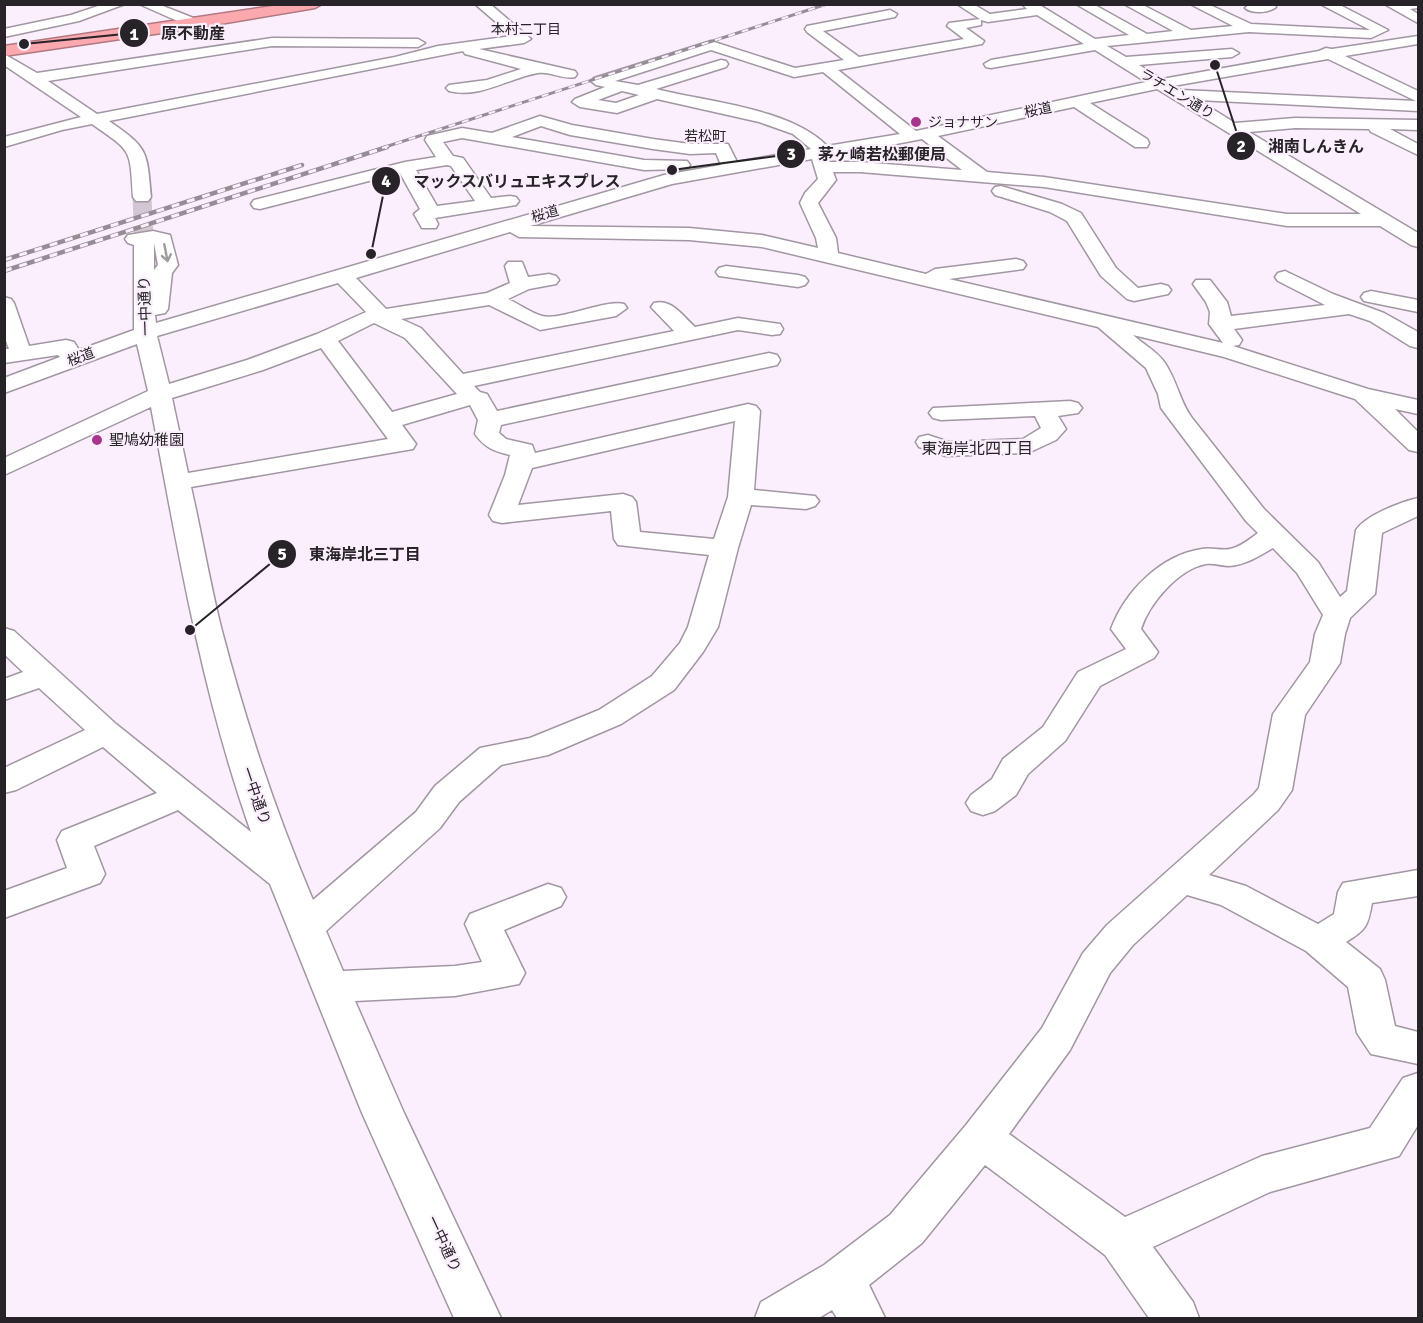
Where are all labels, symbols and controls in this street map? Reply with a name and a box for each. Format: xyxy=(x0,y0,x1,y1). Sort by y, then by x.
callout: 原不動産 xyxy=(119,16,237,50)
district label: 本村二丁目 xyxy=(491,21,561,38)
text: 1 xyxy=(129,23,139,45)
text: 原不動産 xyxy=(161,24,225,44)
street label: ラチエン通り xyxy=(1137,65,1217,123)
street label: 桜道 xyxy=(1023,99,1053,121)
place label: ジョナサン xyxy=(928,114,998,131)
marker: ジョナサン xyxy=(909,115,923,129)
district label: 若松町 xyxy=(684,128,726,145)
callout: 湘南しんきん xyxy=(1226,129,1376,163)
text: 2 xyxy=(1236,135,1246,157)
callout: 茅ヶ崎若松郵便局 xyxy=(776,137,958,171)
text: 湘南しんきん xyxy=(1268,137,1364,157)
text: 3 xyxy=(786,143,796,165)
text: 茅ヶ崎若松郵便局 xyxy=(818,145,946,165)
callout: マックスバリュエキスプレス xyxy=(371,164,633,198)
text: 4 xyxy=(381,170,391,192)
text: マックスバリュエキスプレス xyxy=(413,172,621,192)
street label: 桜道 xyxy=(529,202,561,226)
one-way arrow xyxy=(161,243,172,263)
street label: 一中通り xyxy=(135,276,155,336)
street label: 桜道 xyxy=(65,344,97,370)
place label: 聖鳩幼稚園 xyxy=(109,431,184,449)
marker: 聖鳩幼稚園 xyxy=(90,433,104,447)
district label: 東海岸北四丁目 xyxy=(921,439,1033,459)
callout: 東海岸北三丁目 xyxy=(267,537,433,571)
text: 5 xyxy=(277,543,287,565)
text: 東海岸北三丁目 xyxy=(309,545,421,565)
street label: 一中通り xyxy=(238,765,274,827)
street label: 一中通り xyxy=(423,1213,465,1275)

